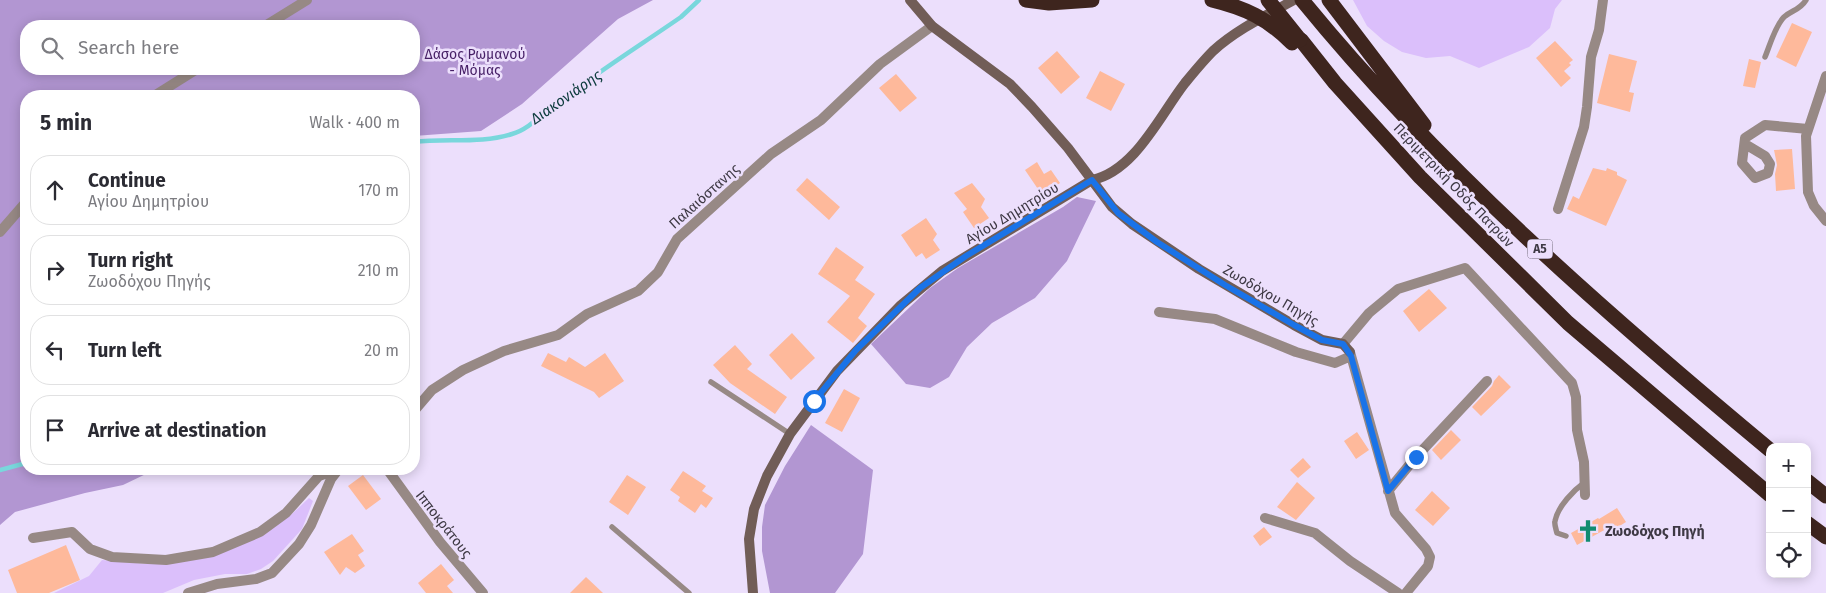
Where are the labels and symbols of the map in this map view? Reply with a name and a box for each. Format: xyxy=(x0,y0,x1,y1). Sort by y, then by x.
park label: Δάσος Ρωμανού - Μόμας xyxy=(425,46,525,79)
water label: Διακονιάρης xyxy=(526,65,606,129)
street label: Περιμετρική Οδός Πατρών xyxy=(1390,120,1518,251)
street label: Παλαιόστανης xyxy=(666,160,743,232)
street label: Αγίου Δημητρίου xyxy=(962,179,1062,248)
road number: Α5 xyxy=(1528,240,1552,258)
street label: Ζωοδόχου Πηγής xyxy=(1220,261,1322,330)
route start xyxy=(803,390,826,413)
route end xyxy=(1405,446,1428,469)
street label: Ιπποκράτους xyxy=(412,487,476,562)
church icon: Ζωοδόχος Πηγή xyxy=(1575,518,1601,544)
place label: Ζωοδόχος Πηγή xyxy=(1605,523,1705,540)

